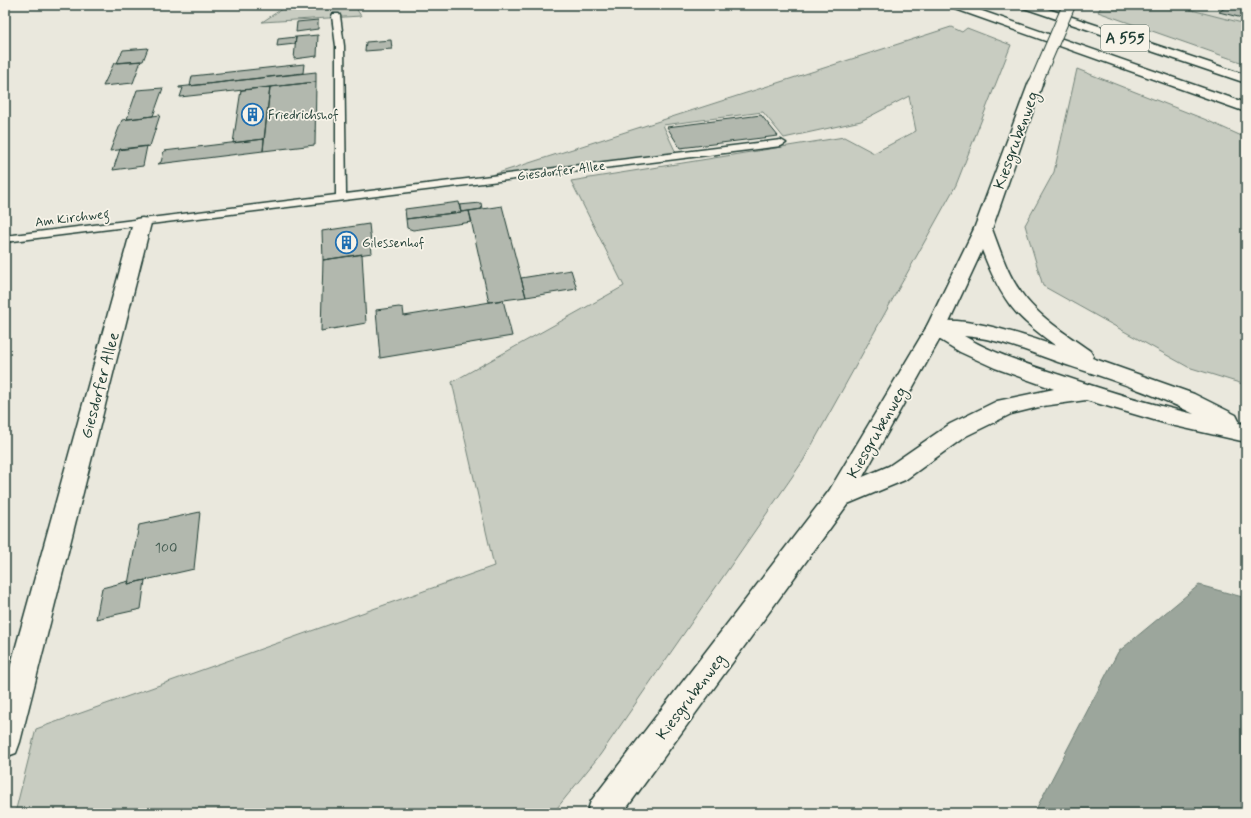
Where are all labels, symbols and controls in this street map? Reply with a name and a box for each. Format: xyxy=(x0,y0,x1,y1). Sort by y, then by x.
road number: A 555 xyxy=(1101,25,1149,51)
street label: Kiesgrubenweg xyxy=(989,89,1045,193)
building icon: Friedrichshof xyxy=(239,101,265,127)
place label: Friedrichshof xyxy=(268,107,339,124)
street label: Giesdorfer Allee xyxy=(516,158,606,185)
street label: Am Kirchweg xyxy=(34,205,111,233)
building icon: Gilessenhof xyxy=(334,229,360,255)
place label: Gilessenhof xyxy=(362,235,425,252)
street label: Giesdorfer Allee xyxy=(76,330,125,441)
street label: Kiesgrubenweg xyxy=(842,383,913,483)
house number: 100 xyxy=(155,539,177,557)
street label: Kiesgrubenweg xyxy=(652,650,731,745)

